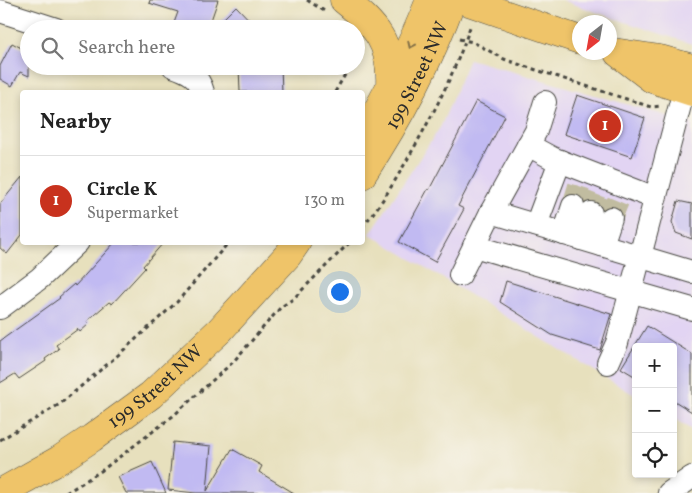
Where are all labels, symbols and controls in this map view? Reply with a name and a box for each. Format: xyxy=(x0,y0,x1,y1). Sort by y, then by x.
north arrow xyxy=(572,15,617,60)
street label: 199 Street NW xyxy=(380,18,455,135)
search box xyxy=(20,20,365,75)
icon: search xyxy=(38,34,66,62)
text: Search here xyxy=(78,35,175,61)
one-way arrow xyxy=(406,40,417,49)
pin: 1 xyxy=(589,107,621,145)
text: Nearby xyxy=(40,108,111,137)
text: Circle K xyxy=(87,177,157,203)
text: 1 xyxy=(53,190,59,212)
text: 130 m xyxy=(304,190,345,212)
text: Supermarket xyxy=(87,203,179,225)
your location xyxy=(327,279,353,305)
street label: 199 Street NW xyxy=(103,339,209,435)
map controls xyxy=(632,343,677,478)
button: + xyxy=(632,343,677,388)
button: − xyxy=(632,388,677,433)
button: locate xyxy=(632,433,677,478)

